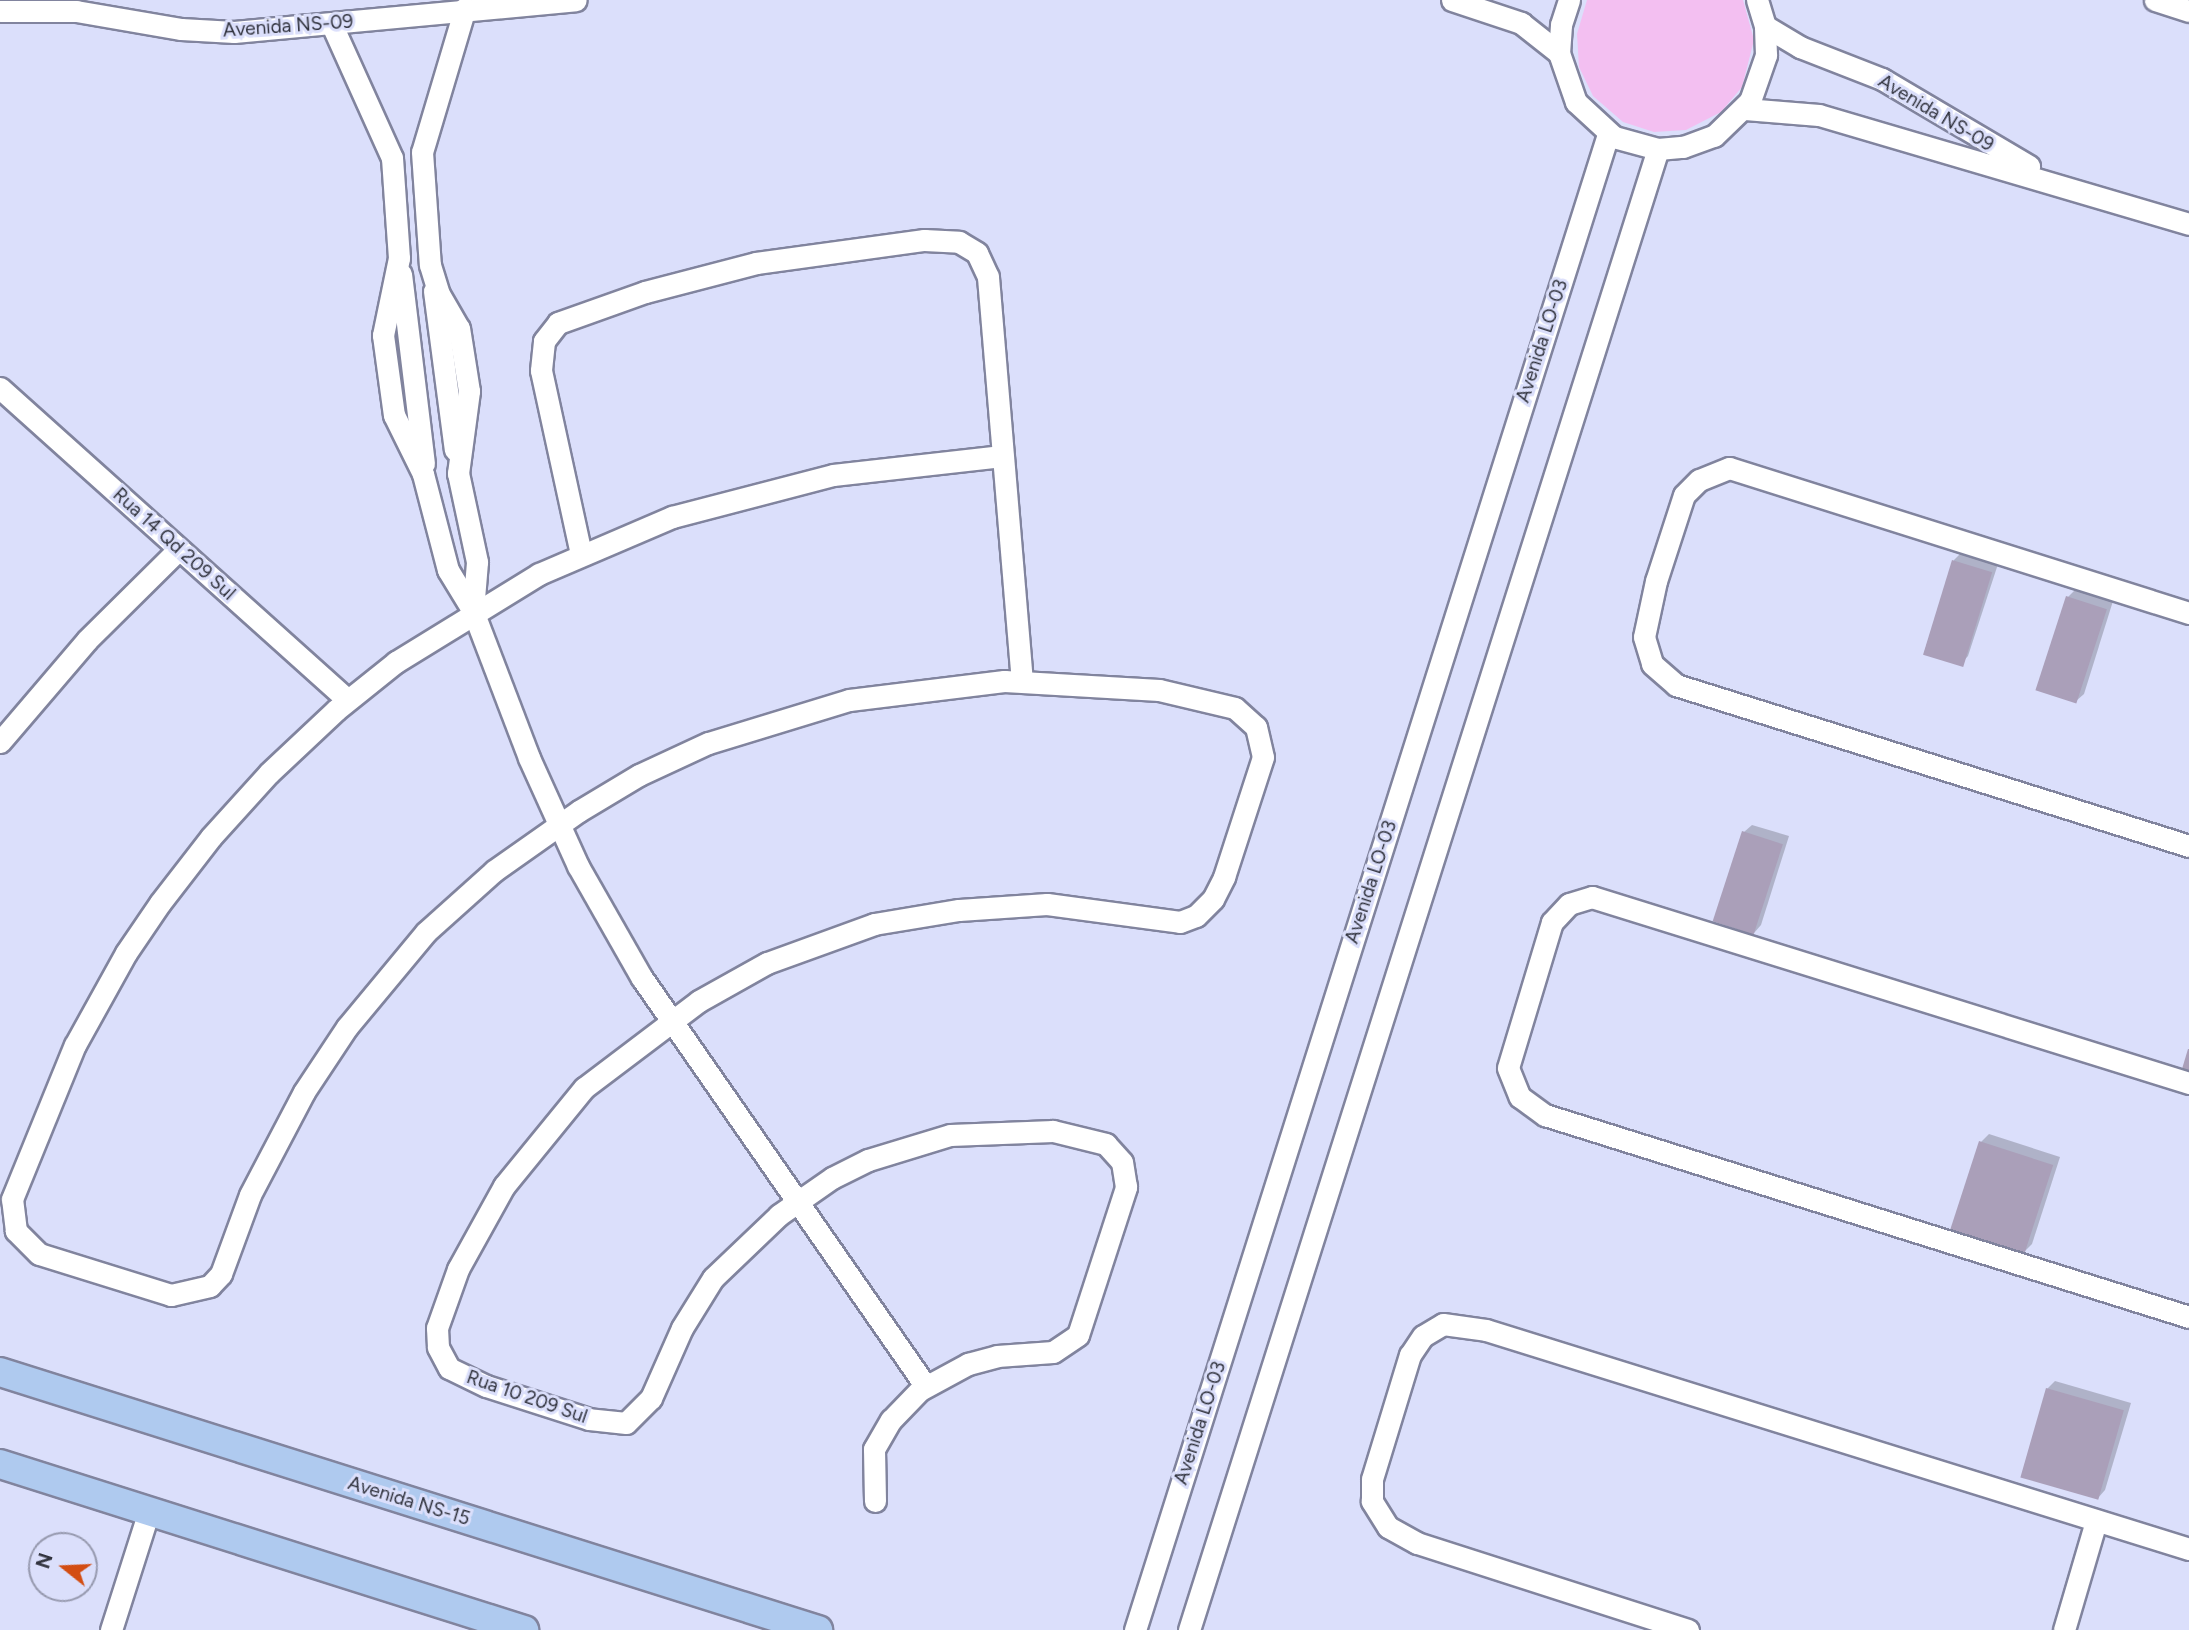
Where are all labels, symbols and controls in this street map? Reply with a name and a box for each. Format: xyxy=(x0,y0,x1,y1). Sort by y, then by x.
street label: Avenida NS-09 xyxy=(222,10,354,42)
street label: Avenida NS-09 xyxy=(1874,70,1998,156)
street label: Avenida LO-03 xyxy=(1511,277,1573,405)
street label: Rua 14 Qd 209 Sul xyxy=(108,483,240,605)
street label: Avenida LO-03 xyxy=(1340,818,1402,946)
street label: Avenida LO-03 xyxy=(1169,1359,1231,1487)
street label: Rua 10 209 Sul xyxy=(464,1366,590,1428)
street label: Avenida NS-15 xyxy=(345,1472,473,1530)
north arrow xyxy=(28,1532,98,1602)
text: N xyxy=(31,1550,58,1572)

